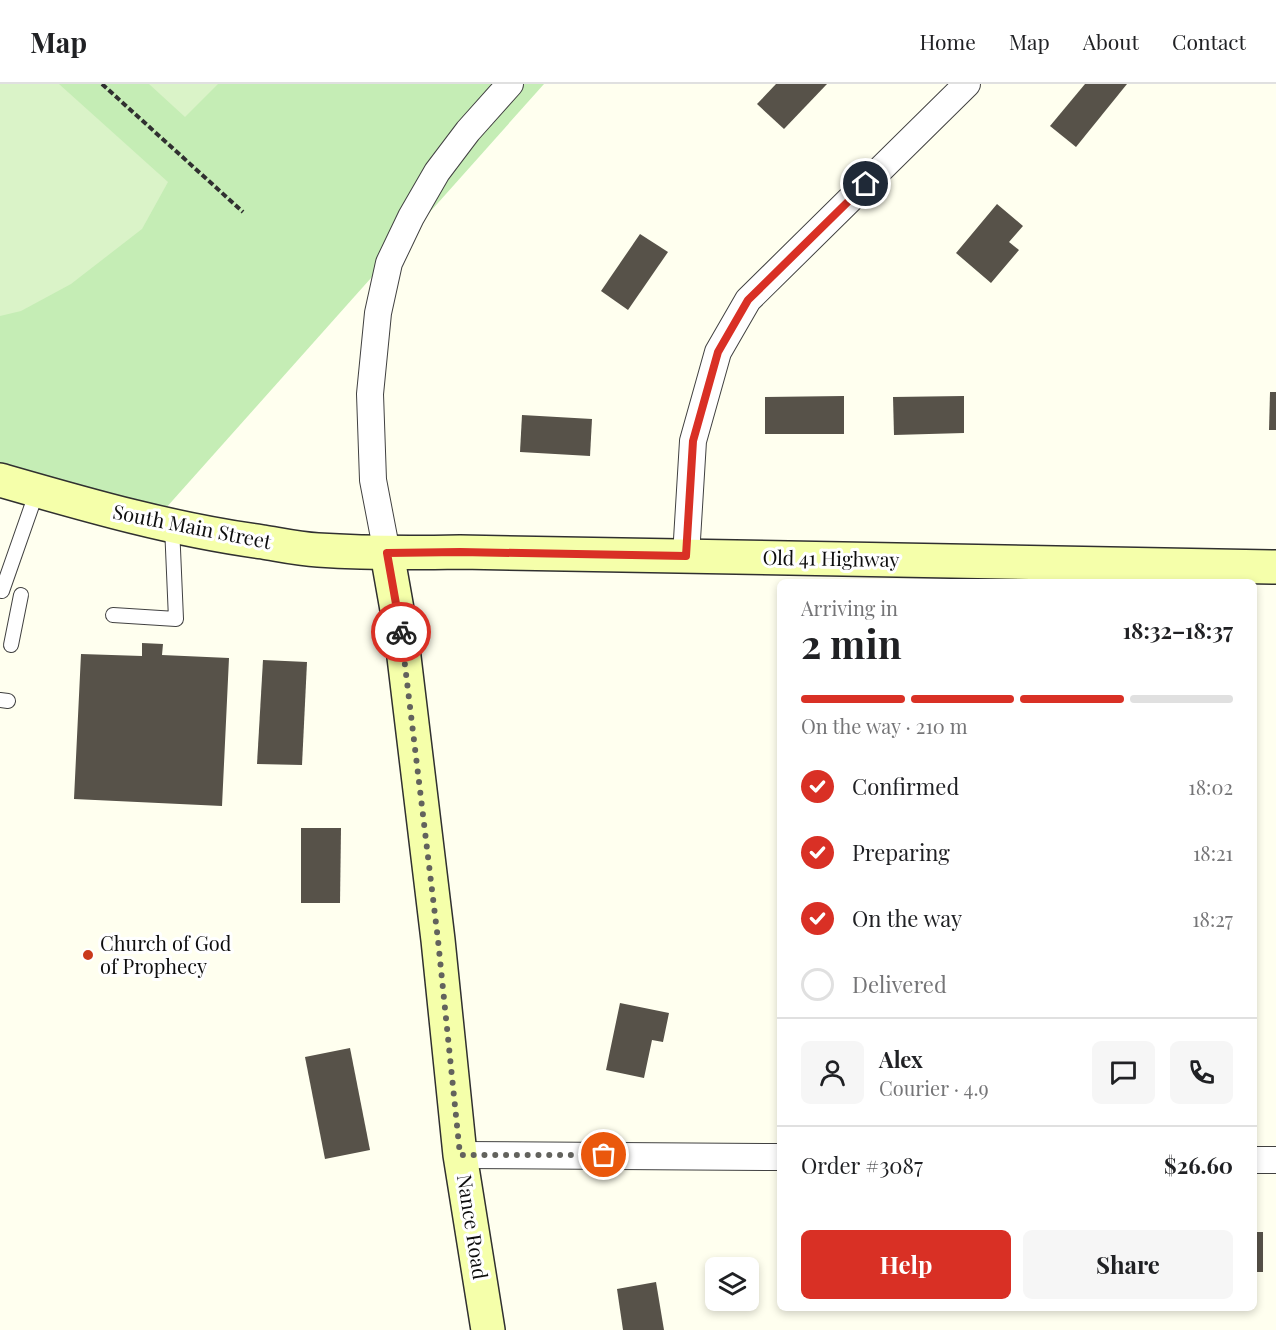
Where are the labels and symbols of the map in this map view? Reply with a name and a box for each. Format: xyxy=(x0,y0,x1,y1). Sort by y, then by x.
pin xyxy=(840,158,891,209)
street label: South Main Street xyxy=(111,497,275,554)
street label: Old 41 Highway xyxy=(762,543,900,572)
courier xyxy=(371,602,431,662)
place label: Church of God of Prophecy xyxy=(100,929,232,979)
marker: Church of God of Prophecy xyxy=(81,948,95,962)
pin xyxy=(578,1129,629,1180)
street label: Nance Road xyxy=(452,1172,495,1282)

